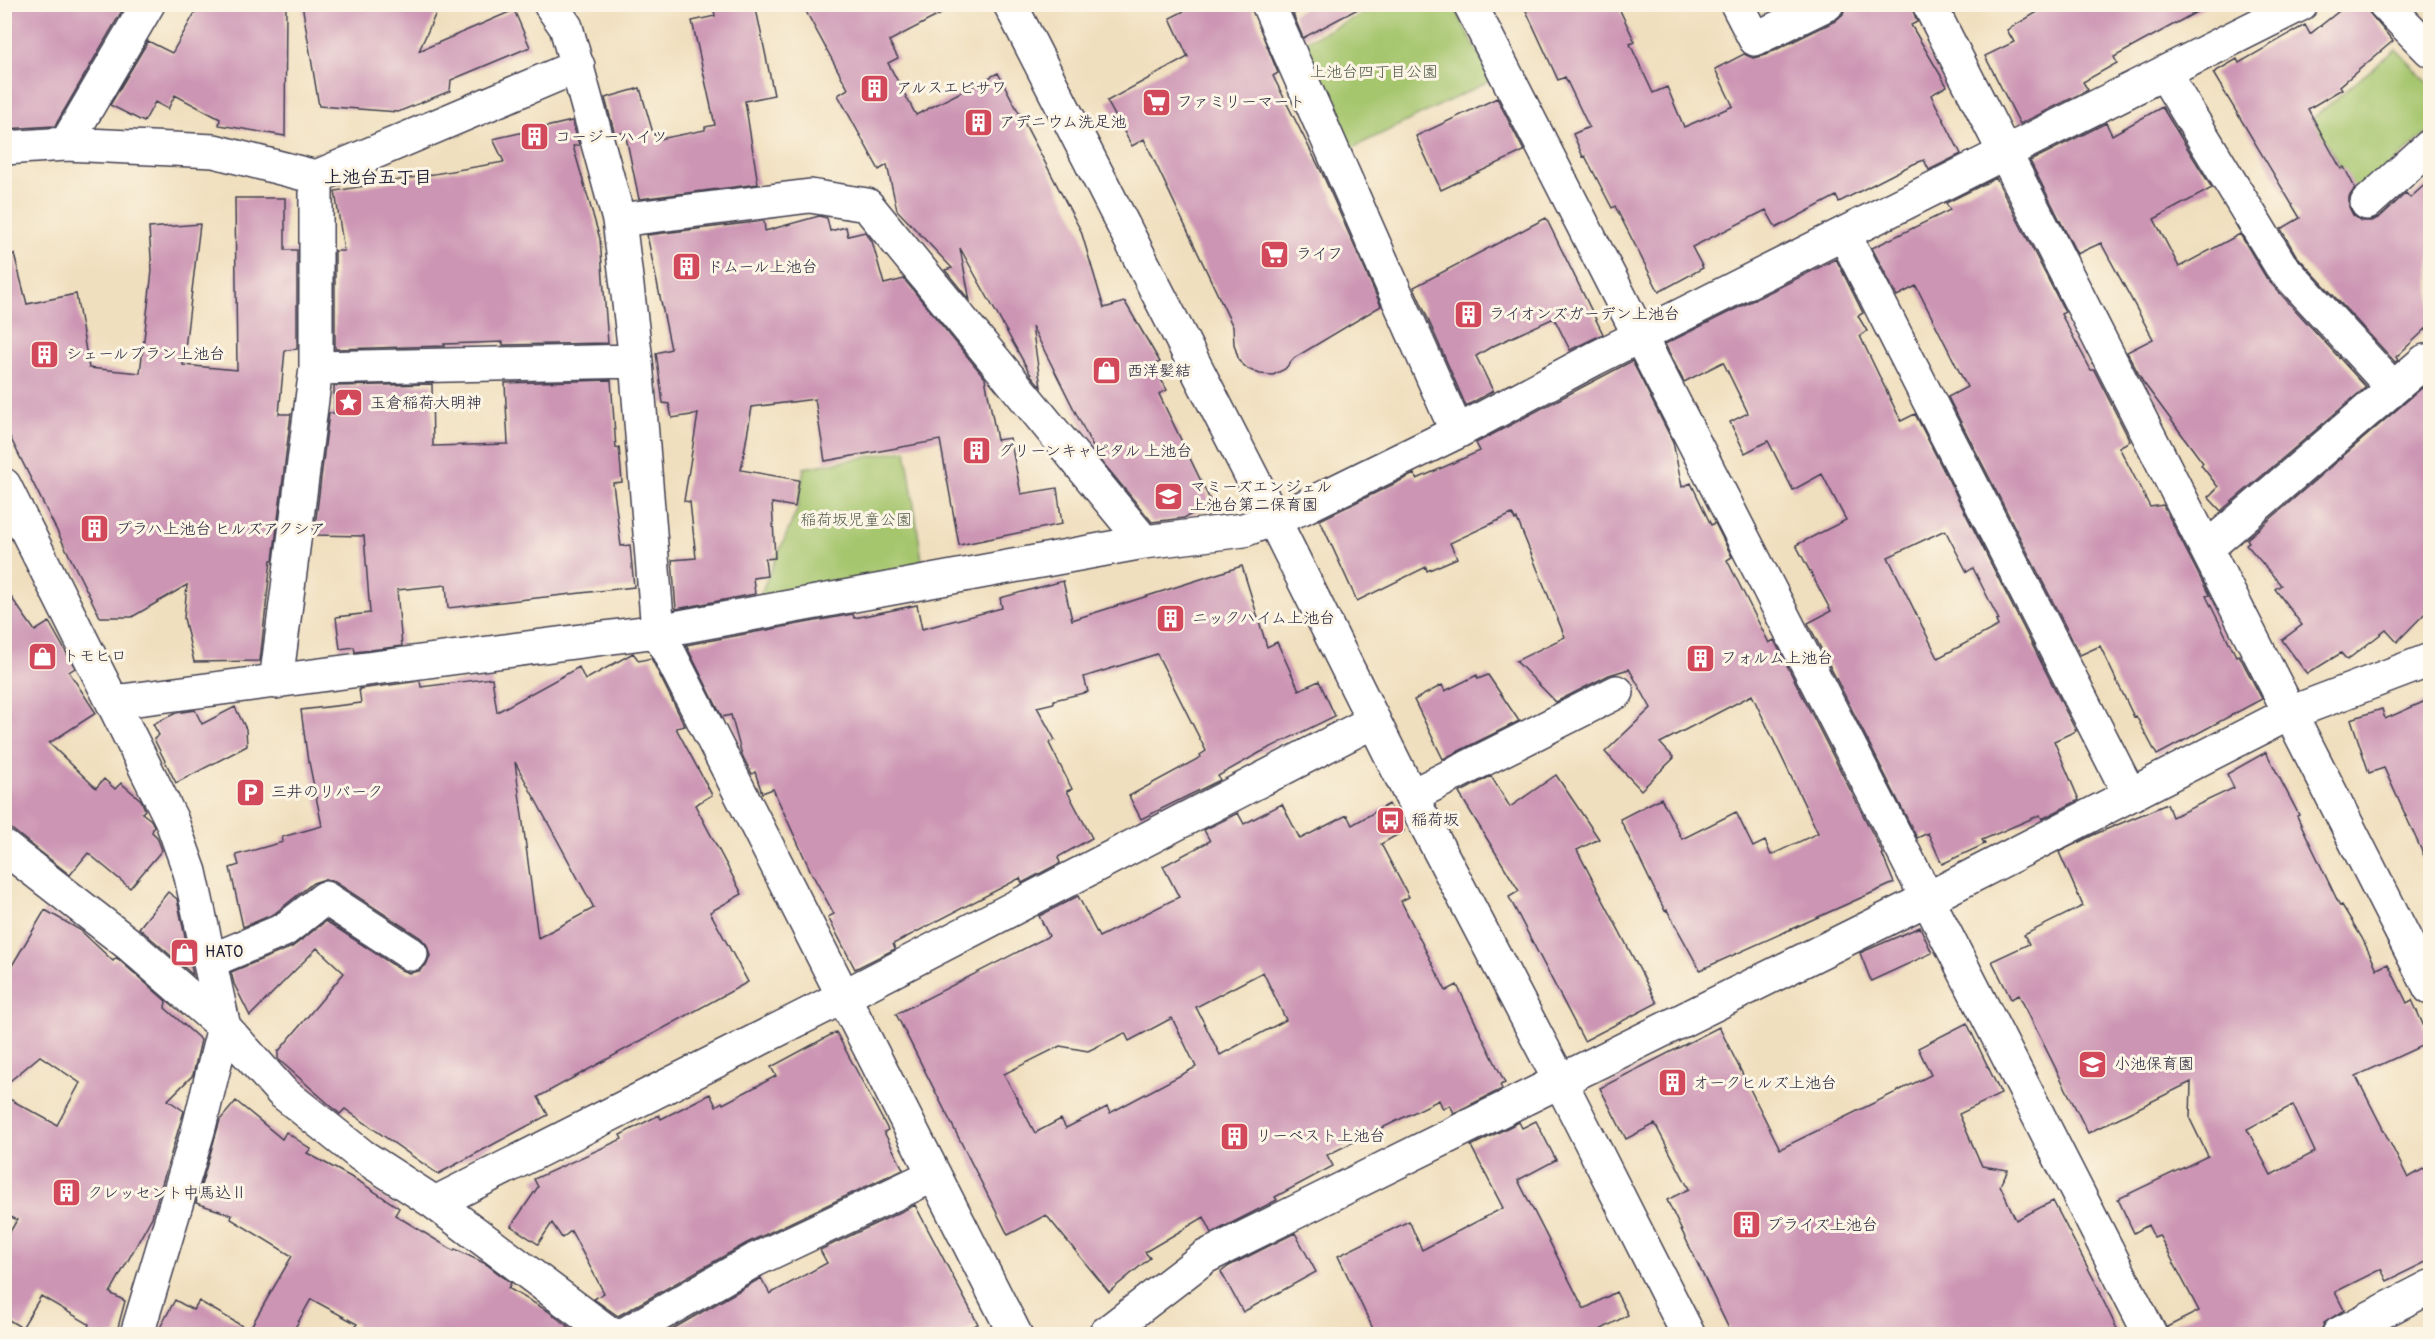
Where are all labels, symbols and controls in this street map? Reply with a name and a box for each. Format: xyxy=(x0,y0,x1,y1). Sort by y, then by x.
park label: 上池台四丁目公園 xyxy=(1310,62,1438,82)
building icon: アルスエビサワ xyxy=(859,72,891,104)
place label: アルスエビサワ xyxy=(896,78,1007,98)
supermarket icon: ファミリーマート xyxy=(1140,86,1172,118)
place label: ファミリーマート xyxy=(1177,92,1305,112)
building icon: アデニウム洗足池 xyxy=(962,106,994,138)
place label: アデニウム洗足池 xyxy=(999,112,1126,132)
building icon: コージーハイツ xyxy=(518,121,550,153)
place label: コージーハイツ xyxy=(555,127,667,147)
district label: 上池台五丁目 xyxy=(324,166,432,189)
supermarket icon: ライフ xyxy=(1259,238,1291,270)
place label: ライフ xyxy=(1296,244,1343,264)
building icon: ドムール上池台 xyxy=(670,251,702,283)
place label: ドムール上池台 xyxy=(707,257,817,277)
building icon: ライオンズガーデン上池台 xyxy=(1452,298,1484,330)
place label: ライオンズガーデン上池台 xyxy=(1489,304,1680,324)
building icon: シェールブラン上池台 xyxy=(29,338,61,370)
place label: シェールブラン上池台 xyxy=(66,344,225,364)
shop icon: 西洋髪結 xyxy=(1090,355,1122,387)
place label: 西洋髪結 xyxy=(1127,361,1191,381)
place icon: 玉倉稲荷大明神 xyxy=(333,387,365,419)
place label: 玉倉稲荷大明神 xyxy=(370,393,482,413)
building icon: グリーンキャピタル 上池台 xyxy=(961,435,993,467)
place label: グリーンキャピタル 上池台 xyxy=(998,441,1192,461)
place label: マミーズエンジェル 上池台第二保育園 xyxy=(1190,477,1332,515)
school or university icon: マミーズエンジェル 上池台第二保育園 xyxy=(1153,480,1185,512)
park label: 稲荷坂児童公園 xyxy=(800,510,912,530)
building icon: プラハ上池台 ヒルズアクシア xyxy=(79,513,111,545)
place label: プラハ上池台 ヒルズアクシア xyxy=(116,519,326,539)
building icon: ニックハイム上池台 xyxy=(1155,602,1187,634)
place label: ニックハイム上池台 xyxy=(1192,608,1335,628)
shop icon: トモヒロ xyxy=(26,640,58,672)
building icon: フォルム上池台 xyxy=(1684,642,1716,674)
place label: トモヒロ xyxy=(63,646,127,666)
place label: フォルム上池台 xyxy=(1721,648,1833,668)
parking icon: 三井のリパーク xyxy=(234,776,266,808)
place label: 三井のリパーク xyxy=(271,782,383,802)
bus stop icon: 稲荷坂 xyxy=(1374,804,1406,836)
place label: 稲荷坂 xyxy=(1411,810,1459,830)
shop icon: HATO xyxy=(168,936,200,968)
place label: HATO xyxy=(205,942,243,962)
school or university icon: 小池保育園 xyxy=(2077,1048,2109,1080)
place label: 小池保育園 xyxy=(2114,1054,2194,1074)
building icon: オークヒルズ上池台 xyxy=(1656,1067,1688,1099)
place label: オークヒルズ上池台 xyxy=(1693,1073,1837,1093)
building icon: リーベスト上池台 xyxy=(1219,1120,1251,1152)
place label: リーベスト上池台 xyxy=(1256,1126,1385,1146)
building icon: クレッセント中馬込Ⅱ xyxy=(50,1177,82,1209)
place label: クレッセント中馬込Ⅱ xyxy=(87,1183,247,1203)
building icon: プライズ上池台 xyxy=(1730,1209,1762,1241)
place label: プライズ上池台 xyxy=(1767,1215,1878,1235)

